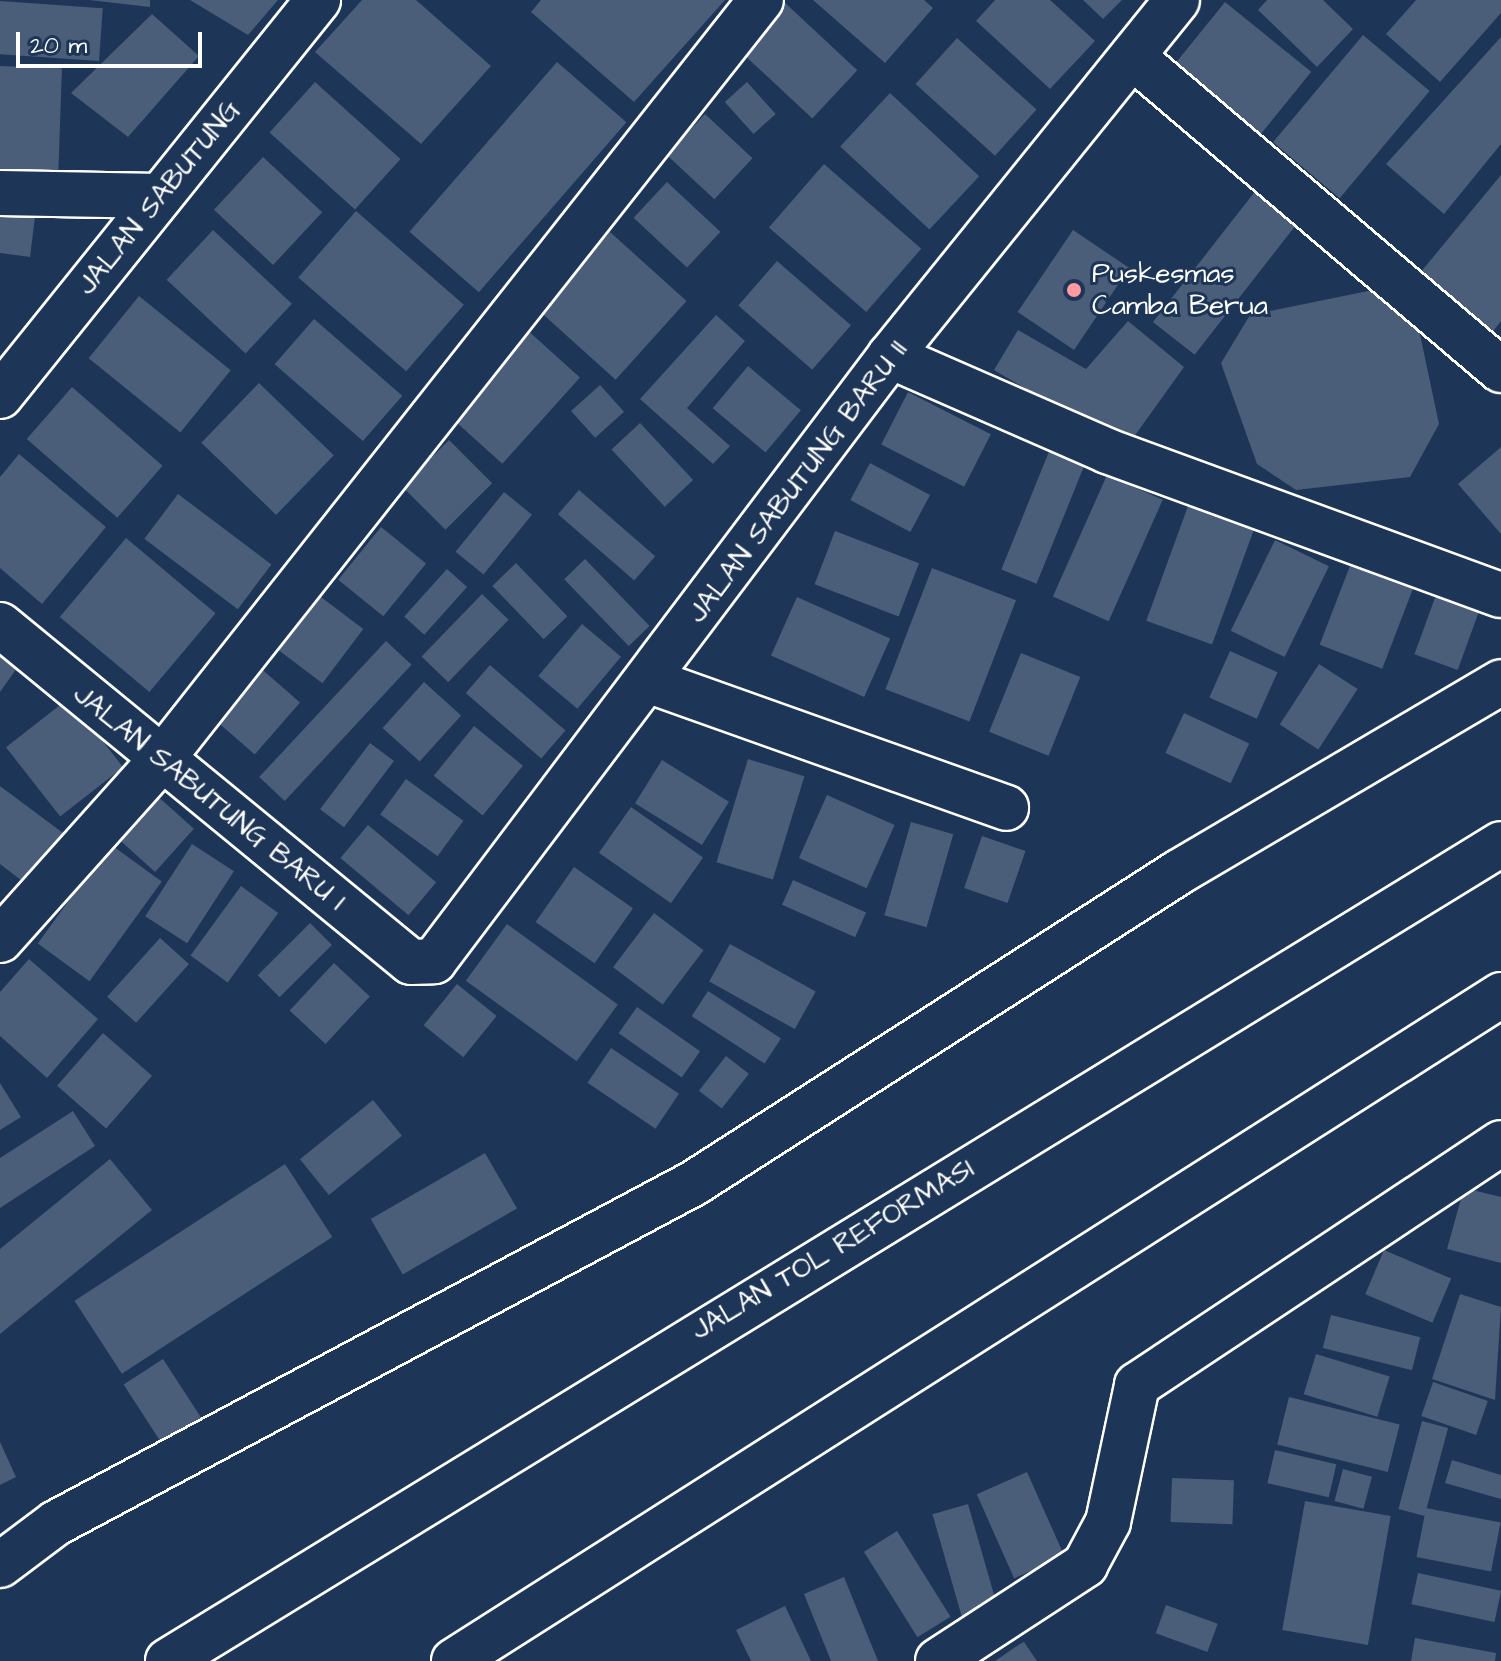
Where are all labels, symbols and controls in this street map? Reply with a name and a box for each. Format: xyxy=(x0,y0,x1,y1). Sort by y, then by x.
scale bar xyxy=(20,16,206,66)
text: 20 m xyxy=(30,29,87,63)
street label: JALAN SABUTUNG xyxy=(70,94,248,302)
place label: Puskesmas Camba Berua xyxy=(1092,257,1268,323)
marker: Puskesmas Camba Berua xyxy=(1063,279,1085,301)
street label: JALAN SABUTUNG BARU II xyxy=(681,334,915,630)
street label: JALAN SABUTUNG BARU I xyxy=(66,678,352,918)
street label: JALAN TOL REFORMASI xyxy=(686,1152,980,1348)

